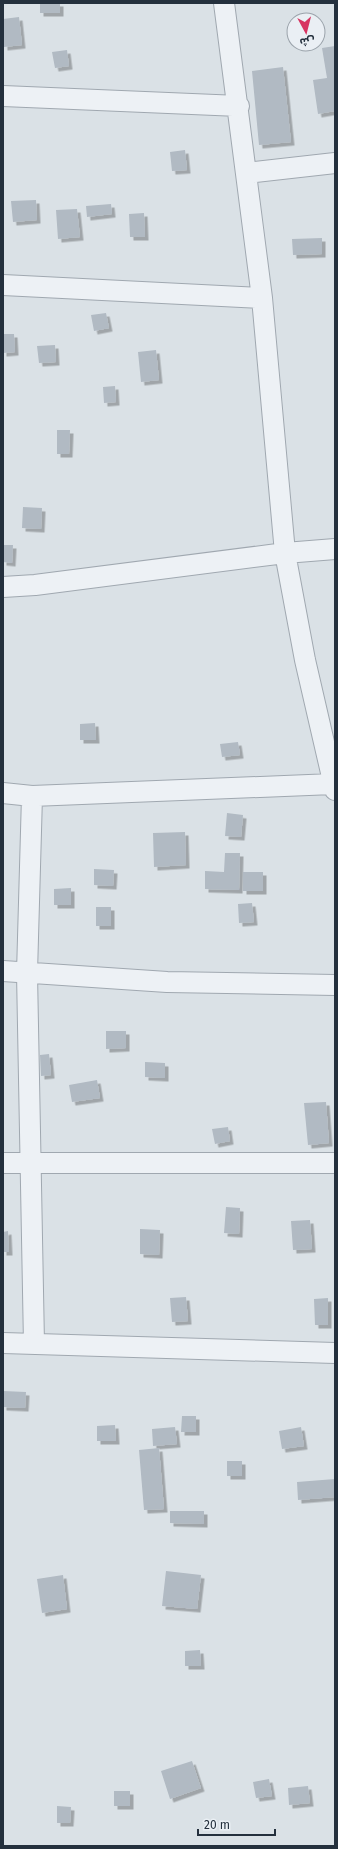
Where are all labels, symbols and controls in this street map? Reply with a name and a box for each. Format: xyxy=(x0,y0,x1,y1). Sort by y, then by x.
north arrow xyxy=(286,12,326,52)
text: ش xyxy=(299,34,315,49)
scale bar xyxy=(198,1811,275,1837)
text: 20 m xyxy=(204,1818,230,1832)

